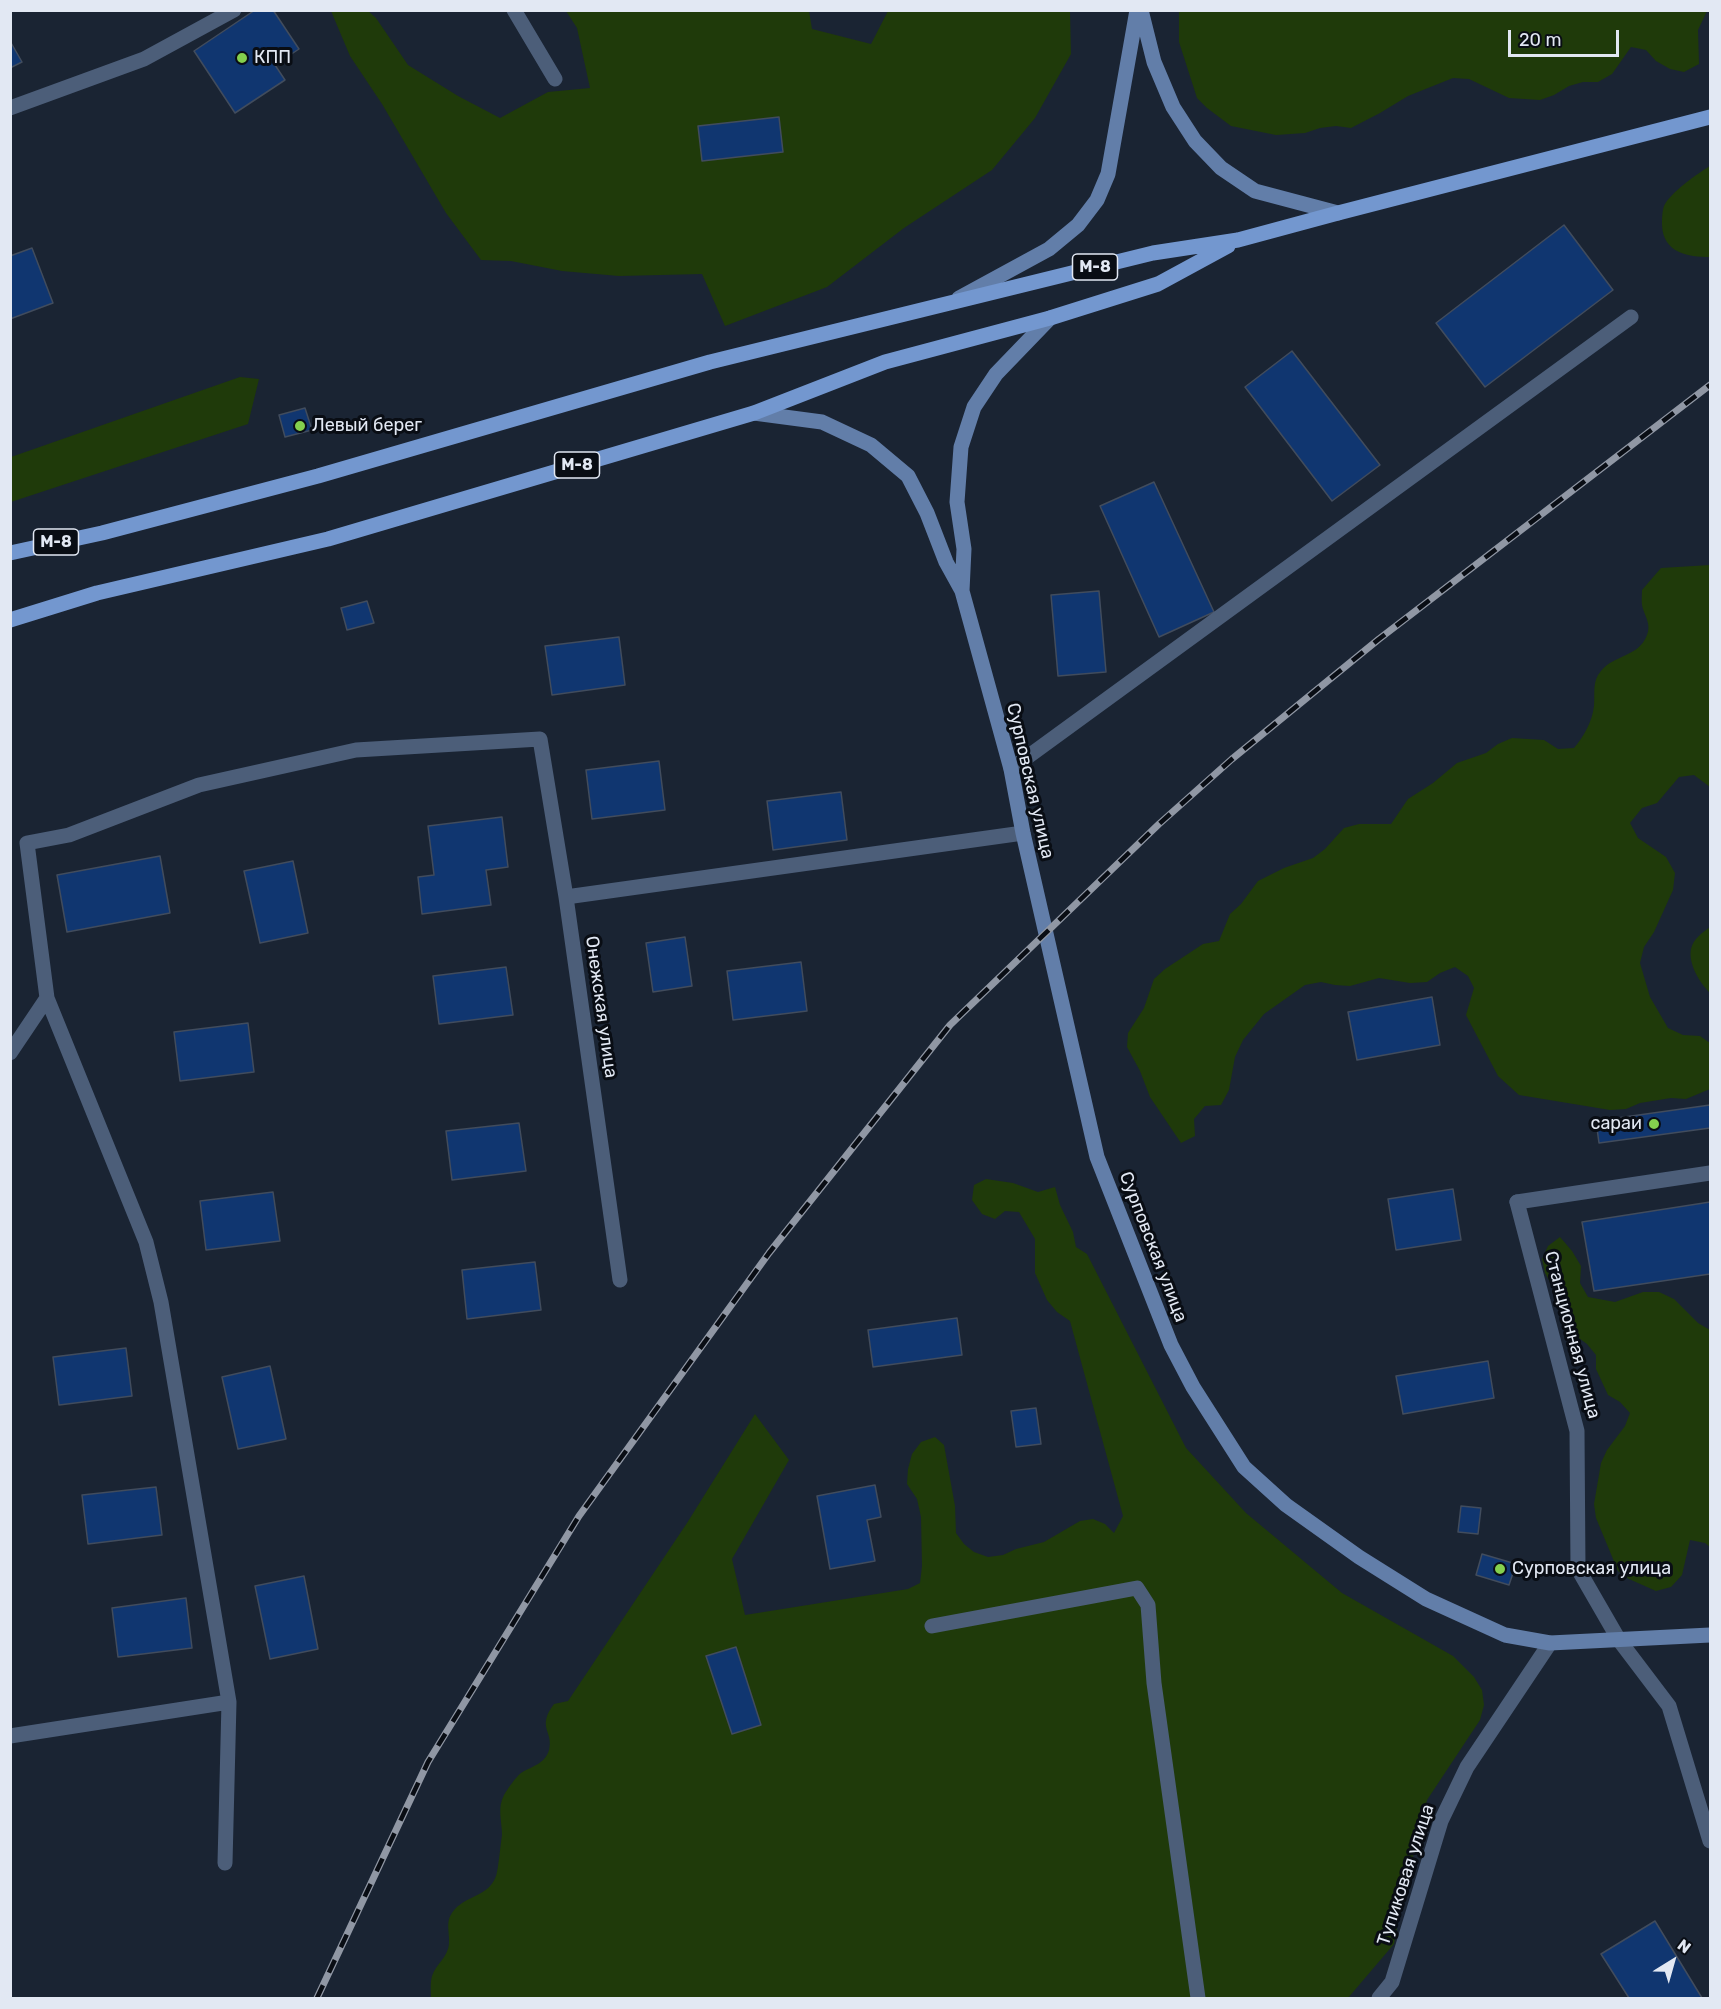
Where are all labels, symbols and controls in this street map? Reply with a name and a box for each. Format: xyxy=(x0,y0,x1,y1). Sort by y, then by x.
scale bar xyxy=(1511,18,1622,56)
text: 20 m xyxy=(1519,29,1561,51)
place label: КПП xyxy=(254,47,291,69)
marker: КПП xyxy=(235,51,249,65)
road number: М-8 xyxy=(1072,254,1118,280)
place label: Левый берег xyxy=(312,415,422,437)
marker: Левый берег xyxy=(293,419,307,433)
road number: М-8 xyxy=(554,452,600,478)
road number: М-8 xyxy=(34,529,78,555)
street label: Сурповская улица xyxy=(1002,701,1058,861)
street label: Онежская улица xyxy=(580,935,622,1079)
place label: сараи xyxy=(1591,1113,1642,1135)
marker: сараи xyxy=(1647,1117,1661,1131)
street label: Сурповская улица xyxy=(1114,1169,1192,1325)
street label: Станционная улица xyxy=(1539,1249,1605,1421)
place label: Сурповская улица xyxy=(1512,1558,1671,1580)
marker: Сурповская улица xyxy=(1493,1562,1507,1576)
street label: Тупиковая улица xyxy=(1373,1802,1439,1948)
north arrow xyxy=(1643,1931,1703,1991)
text: N xyxy=(1674,1935,1694,1957)

